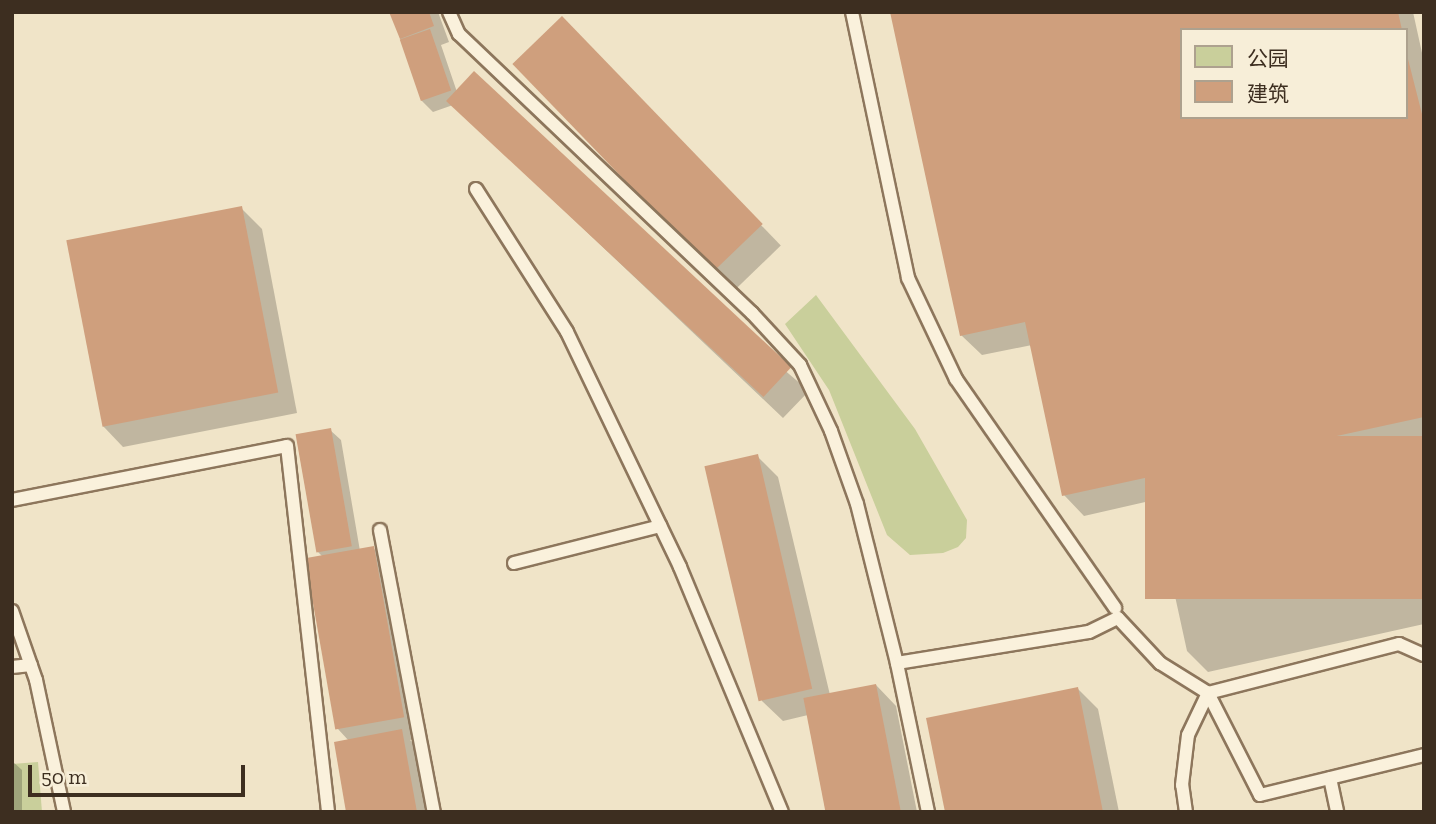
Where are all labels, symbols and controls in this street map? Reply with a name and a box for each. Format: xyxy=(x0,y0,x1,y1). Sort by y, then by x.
legend xyxy=(1180,28,1408,119)
text: 公园 xyxy=(1247,46,1289,71)
text: 建筑 xyxy=(1247,81,1289,106)
scale bar xyxy=(32,750,248,794)
text: 50 m xyxy=(41,764,87,789)

